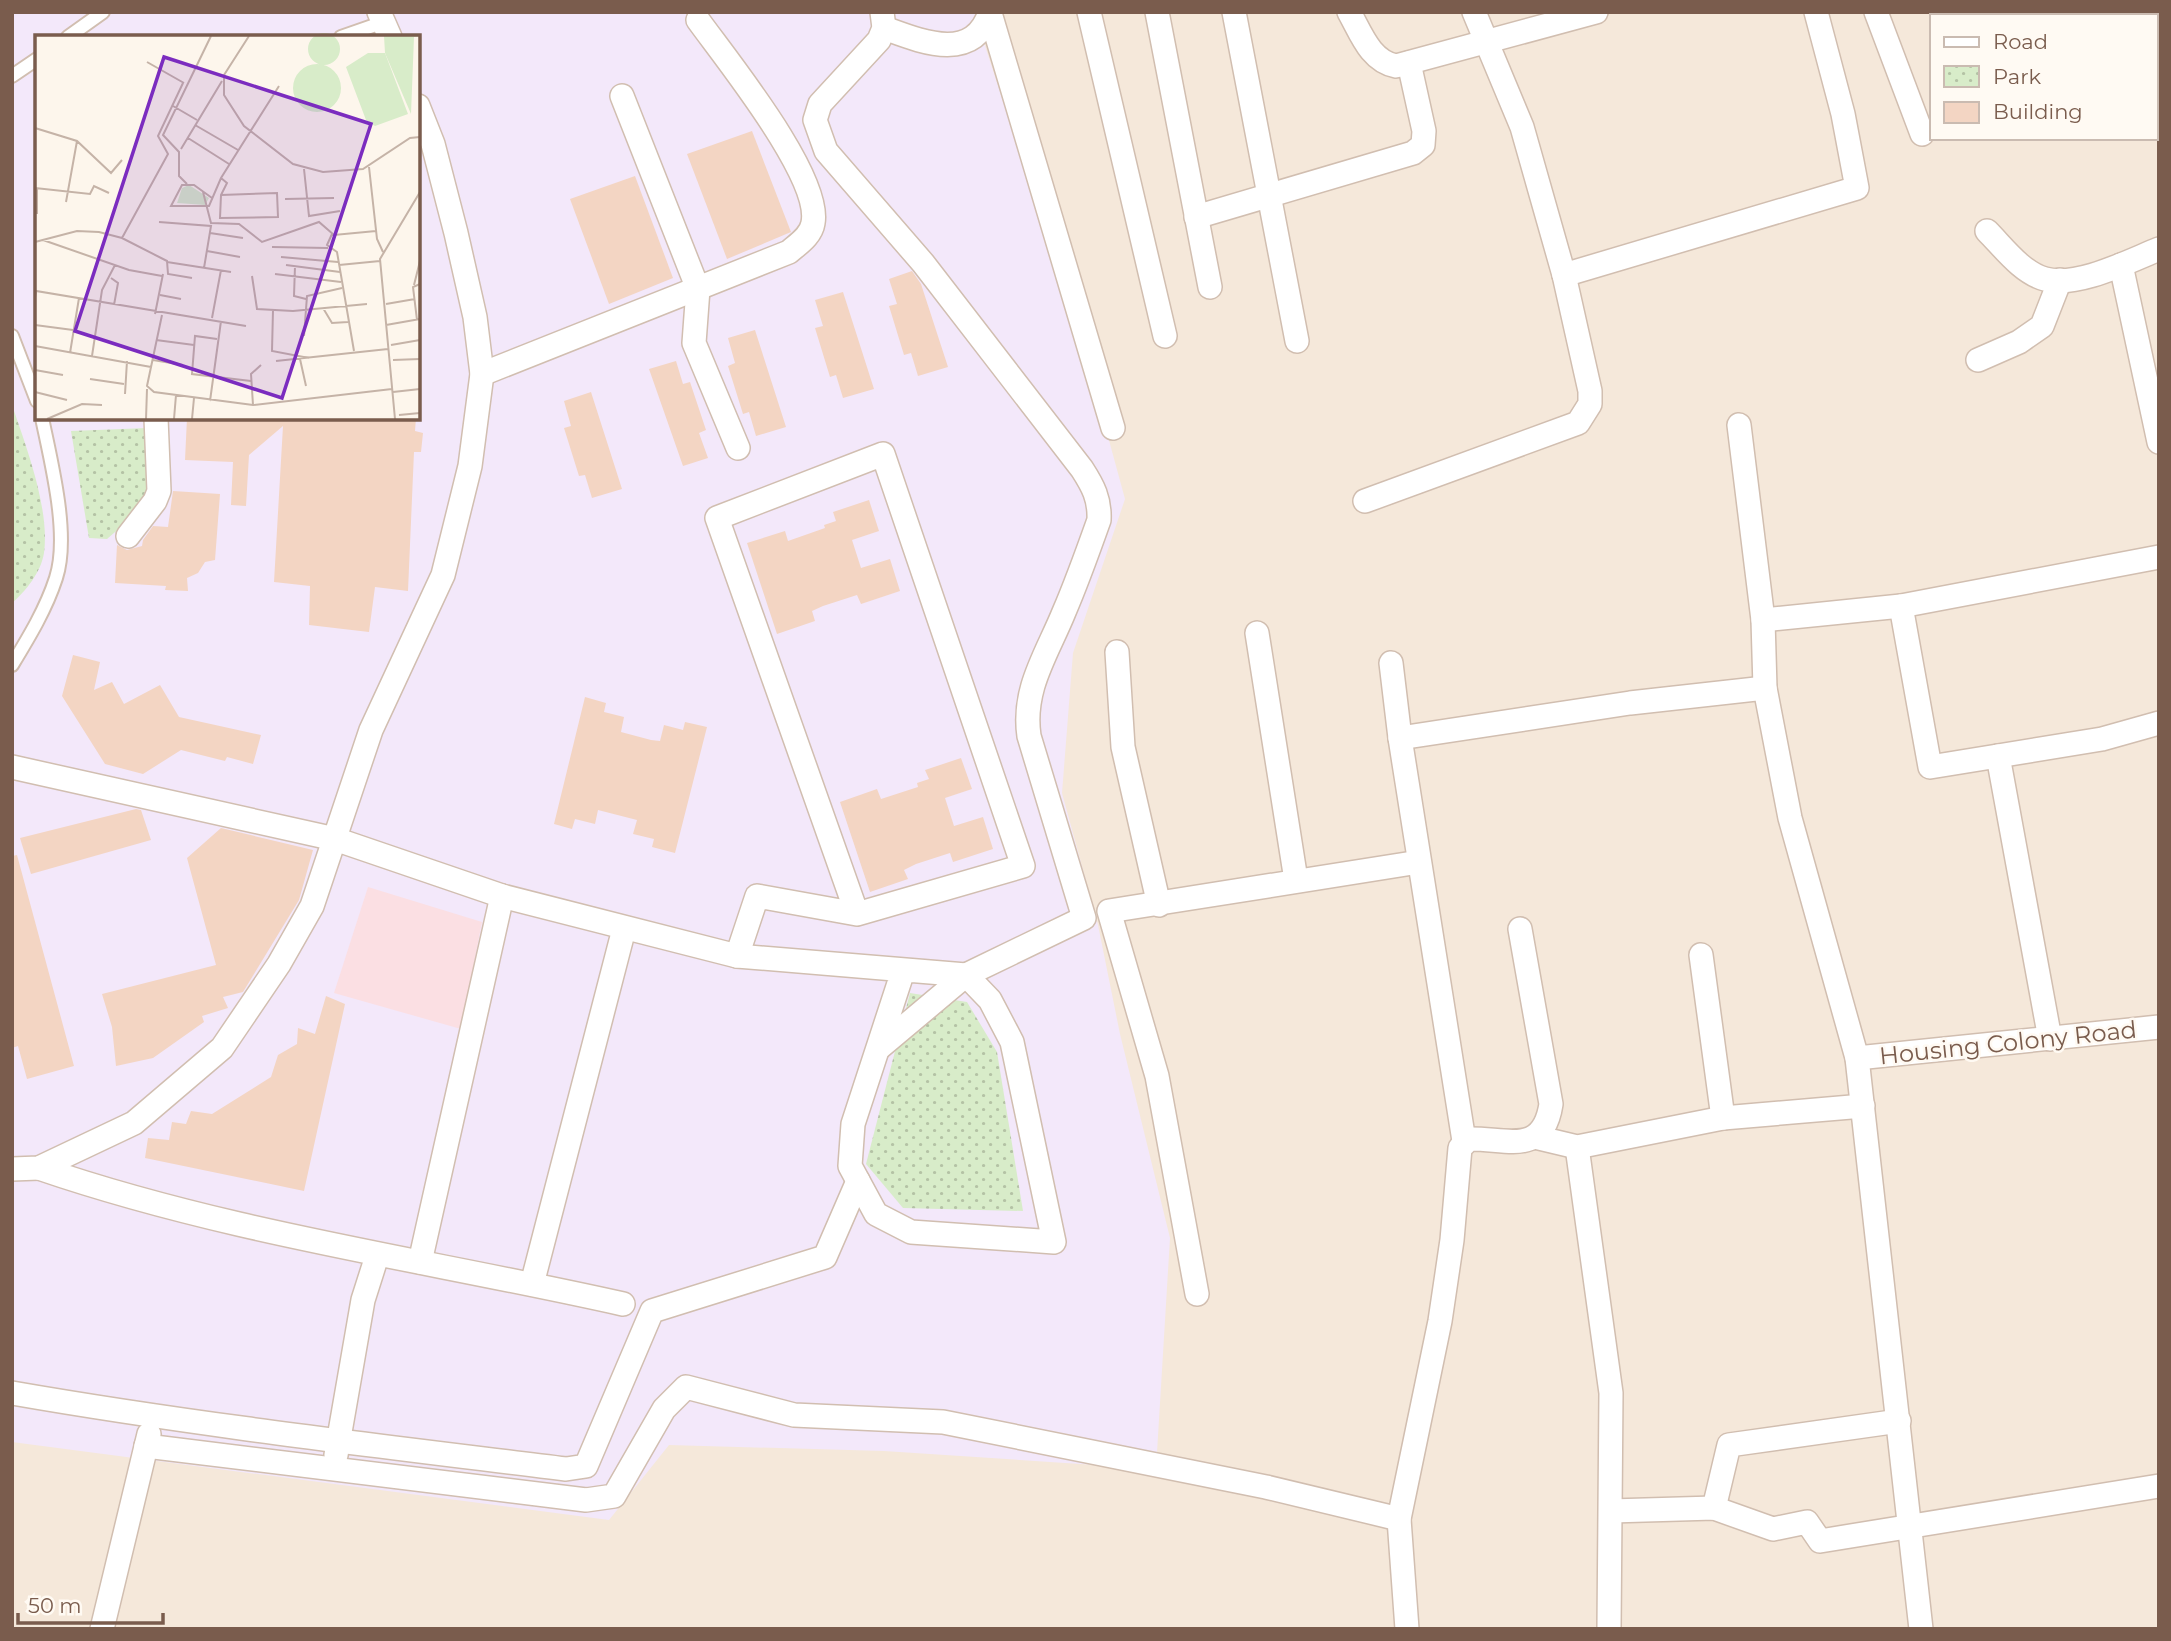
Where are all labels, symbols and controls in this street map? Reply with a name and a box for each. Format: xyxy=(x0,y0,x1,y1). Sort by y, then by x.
legend xyxy=(1930,14,2157,140)
text: Road xyxy=(1993,29,2048,54)
inset map xyxy=(35,35,420,420)
text: Park xyxy=(1993,64,2041,89)
text: Building xyxy=(1993,99,2083,124)
street label: Housing Colony Road xyxy=(1878,1015,2138,1070)
scale bar xyxy=(18,1582,163,1626)
text: 50 m xyxy=(28,1593,82,1618)

